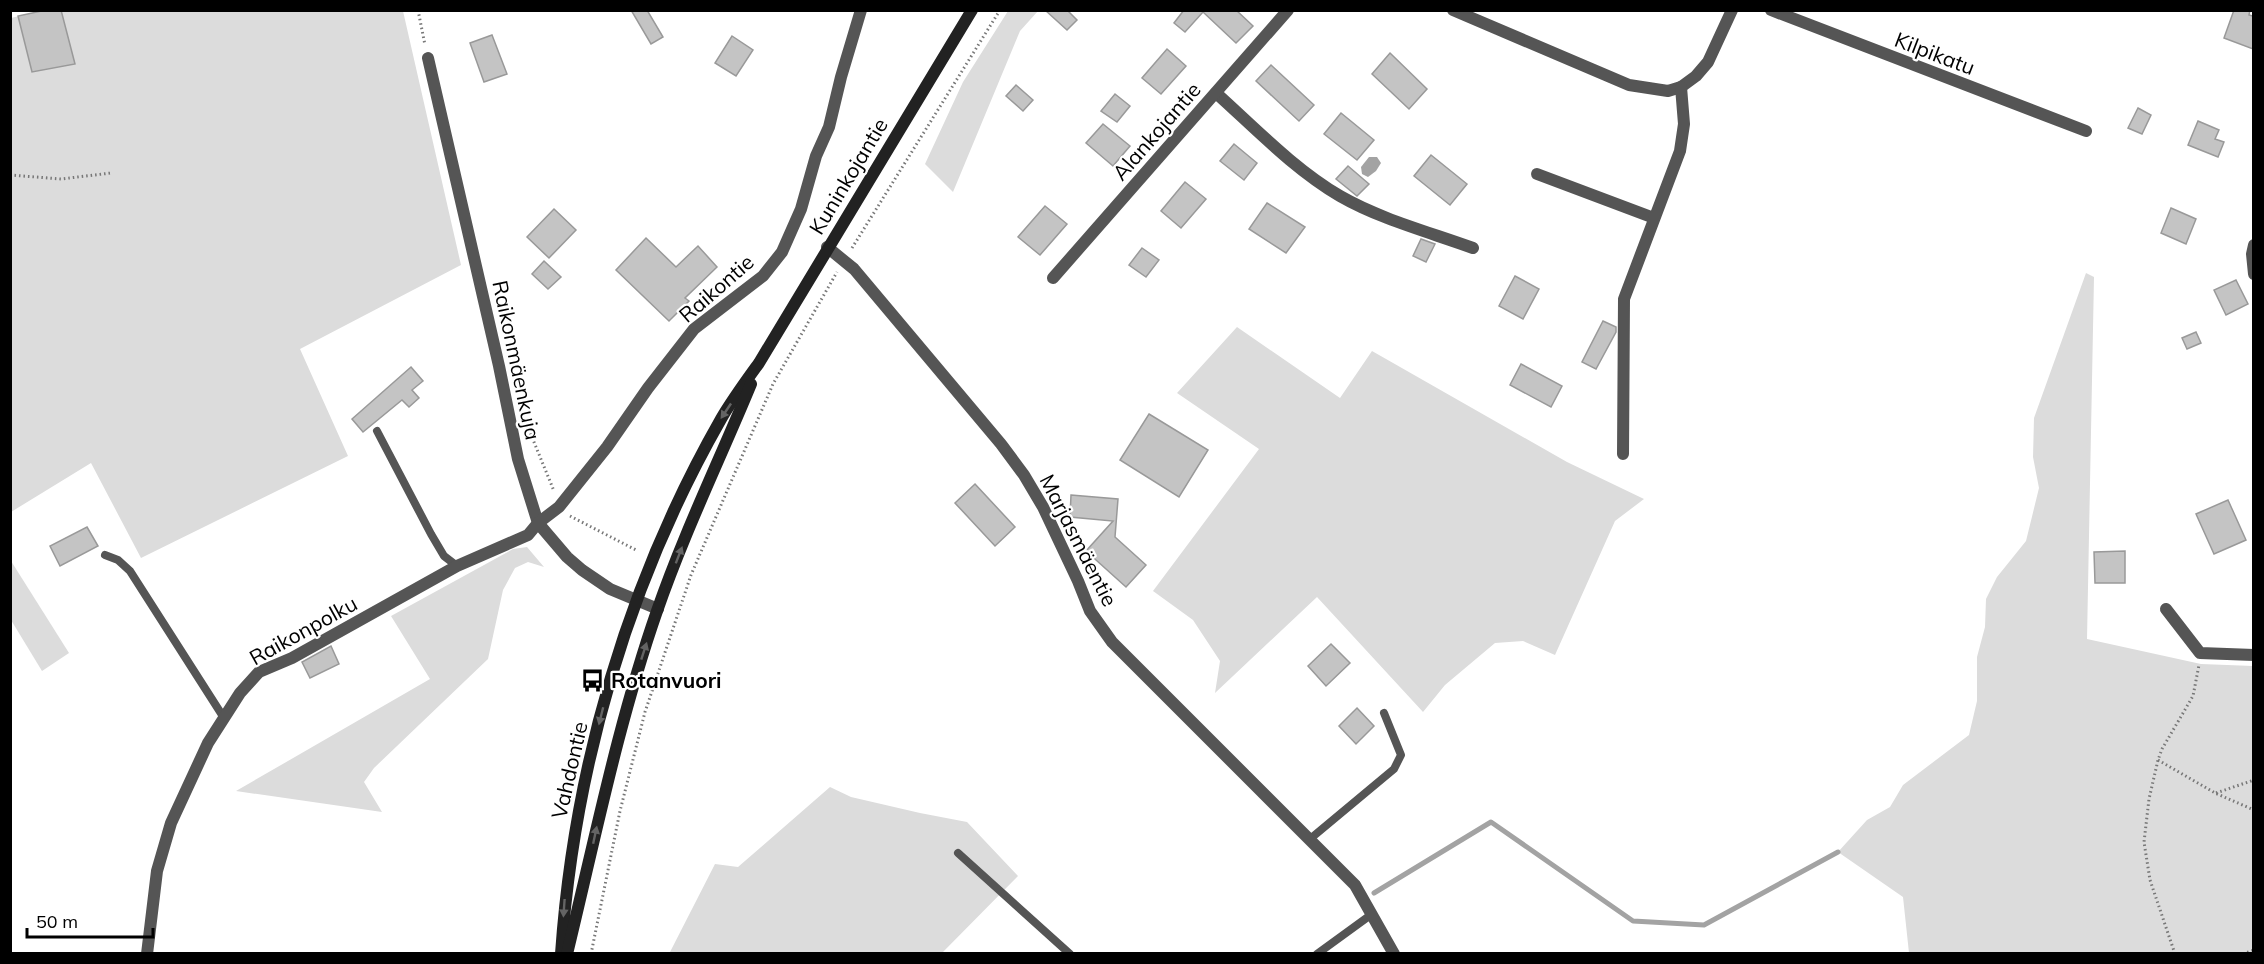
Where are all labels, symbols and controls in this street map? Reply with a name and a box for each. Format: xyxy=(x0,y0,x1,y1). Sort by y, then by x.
street label: Kilpikatu xyxy=(1891,26,1979,80)
street label: Alankojantie xyxy=(1106,77,1206,185)
street label: Kuninkojantie xyxy=(803,113,893,239)
street label: Raikontie xyxy=(673,248,759,328)
street label: Raikonmäenkuja xyxy=(487,278,547,442)
one-way arrow xyxy=(721,403,732,419)
street label: Marjasmäentie xyxy=(1035,470,1123,610)
one-way arrow xyxy=(675,546,685,564)
street label: Raikonpolku xyxy=(244,590,362,670)
one-way arrow xyxy=(640,642,650,660)
bus stop icon: Rotanvuori xyxy=(580,667,606,693)
place label: Rotanvuori xyxy=(611,667,721,693)
one-way arrow xyxy=(595,707,605,725)
street label: Vahdontie xyxy=(545,719,593,821)
one-way arrow xyxy=(590,826,600,844)
one-way arrow xyxy=(560,898,569,917)
scale bar xyxy=(27,901,153,939)
text: 50 m xyxy=(36,910,78,933)

